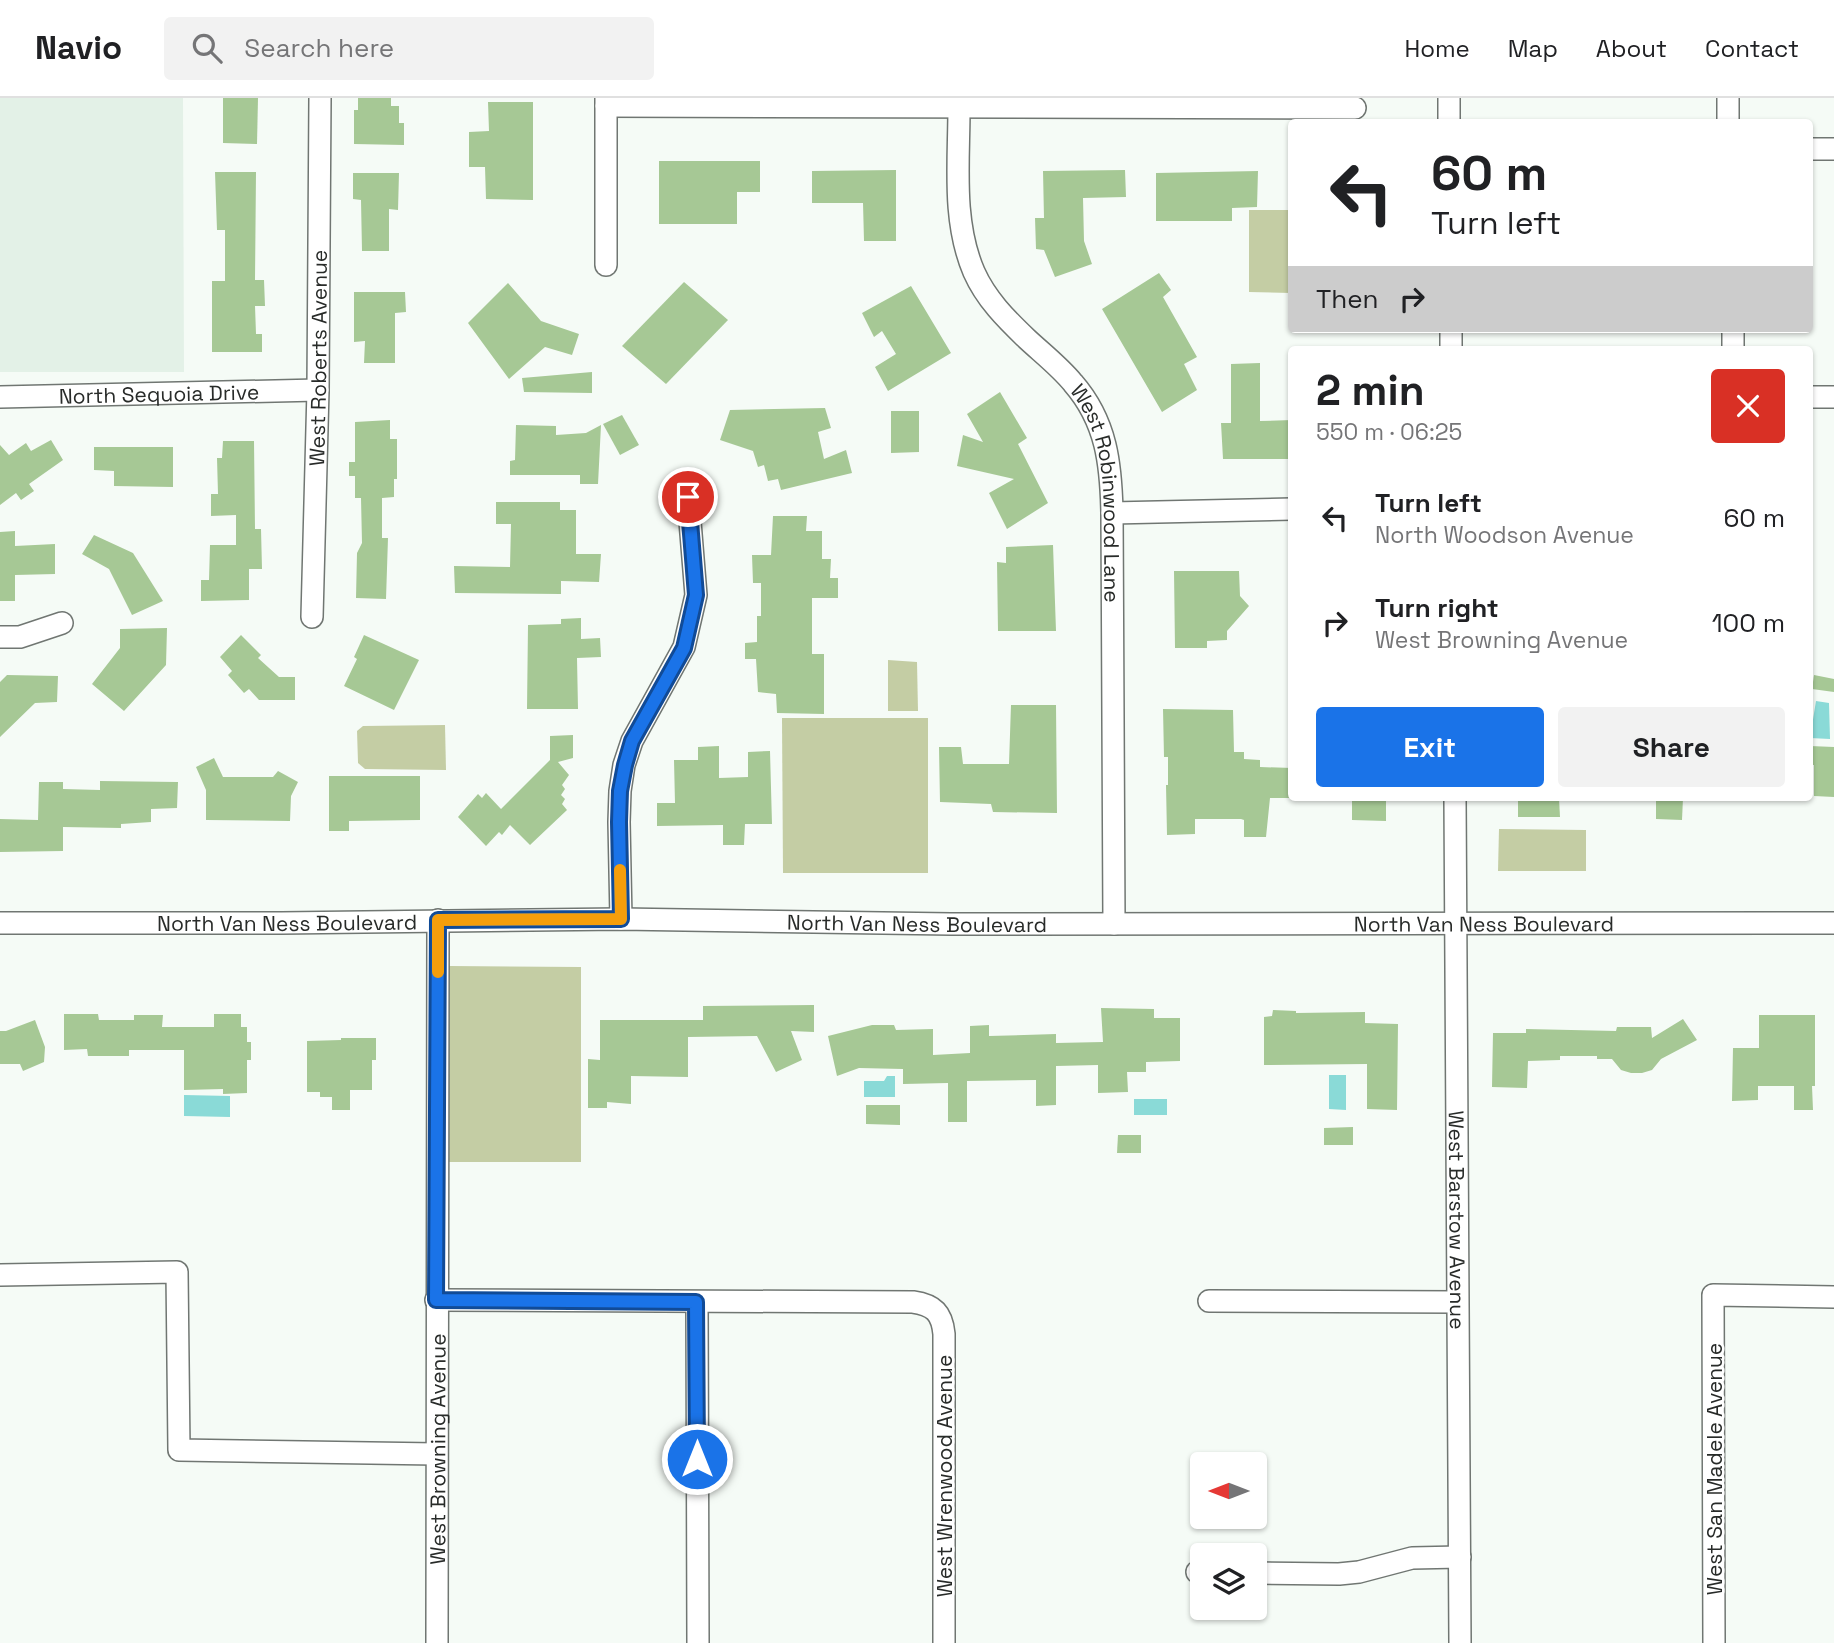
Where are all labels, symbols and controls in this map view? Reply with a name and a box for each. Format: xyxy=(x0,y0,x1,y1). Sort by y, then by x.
search box xyxy=(164,17,654,80)
text: Navio xyxy=(35,27,122,69)
icon: search xyxy=(188,29,226,67)
text: Search here xyxy=(244,31,394,65)
text: Home xyxy=(1404,33,1470,64)
text: Map xyxy=(1508,33,1558,64)
text: About xyxy=(1596,33,1667,64)
text: Contact xyxy=(1705,33,1799,64)
text: 60 m xyxy=(1431,142,1547,204)
icon: left xyxy=(1316,147,1407,238)
text: Turn left xyxy=(1431,203,1561,243)
street label: West Roberts Avenue xyxy=(302,250,332,467)
icon: right xyxy=(1393,280,1431,318)
text: Then xyxy=(1316,282,1379,316)
text: 2 min xyxy=(1316,364,1425,417)
button: close xyxy=(1711,369,1785,443)
street label: North Sequoia Drive xyxy=(58,378,259,409)
street label: West Robinwood Lane xyxy=(1065,378,1126,603)
text: 550 m · 06:25 xyxy=(1316,417,1462,447)
pin xyxy=(658,467,718,527)
icon: arrive xyxy=(669,478,707,516)
text: Turn left xyxy=(1375,486,1482,520)
icon: left xyxy=(1316,499,1354,537)
text: 60 m xyxy=(1723,501,1785,535)
text: North Woodson Avenue xyxy=(1375,520,1634,550)
text: Turn right xyxy=(1375,591,1499,625)
icon: right xyxy=(1316,604,1354,642)
text: 100 m xyxy=(1712,606,1785,640)
text: West Browning Avenue xyxy=(1375,625,1628,655)
button: Exit xyxy=(1316,707,1544,787)
button: Share xyxy=(1558,707,1785,787)
street label: North Van Ness Boulevard xyxy=(157,908,417,937)
street label: North Van Ness Boulevard xyxy=(787,908,1047,938)
street label: North Van Ness Boulevard xyxy=(1354,910,1614,937)
street label: West Barstow Avenue xyxy=(1443,1110,1472,1330)
street label: West Browning Avenue xyxy=(424,1333,451,1565)
street label: West San Madele Avenue xyxy=(1701,1343,1728,1595)
street label: West Wrenwood Avenue xyxy=(931,1355,958,1597)
position arrow xyxy=(660,1422,734,1496)
north arrow xyxy=(1190,1452,1267,1530)
map controls xyxy=(1190,1452,1267,1620)
button: layers xyxy=(1190,1543,1267,1620)

